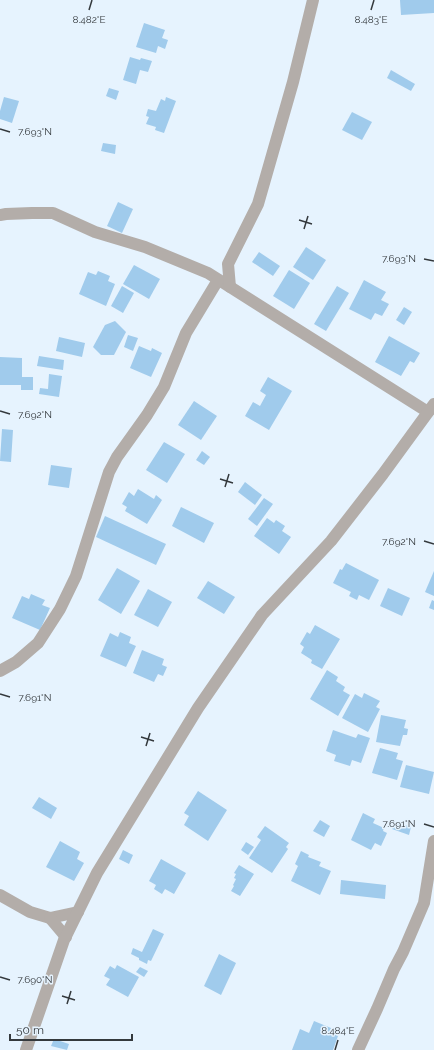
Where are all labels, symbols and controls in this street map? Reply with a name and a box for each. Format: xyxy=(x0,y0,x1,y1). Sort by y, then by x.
text: 8.482°E xyxy=(72,14,106,25)
text: 8.483°E xyxy=(354,14,388,25)
text: 7.693°N xyxy=(18,126,52,137)
text: 7.693°N xyxy=(382,253,416,264)
text: 7.692°N xyxy=(18,409,52,420)
text: 7.692°N xyxy=(382,536,416,547)
text: 7.691°N xyxy=(19,692,51,703)
text: 7.691°N xyxy=(383,818,415,829)
text: 7.690°N xyxy=(18,974,52,985)
scale bar xyxy=(10,1016,132,1042)
text: 50 m xyxy=(16,1023,44,1037)
text: 8.484°E xyxy=(321,1025,355,1036)

